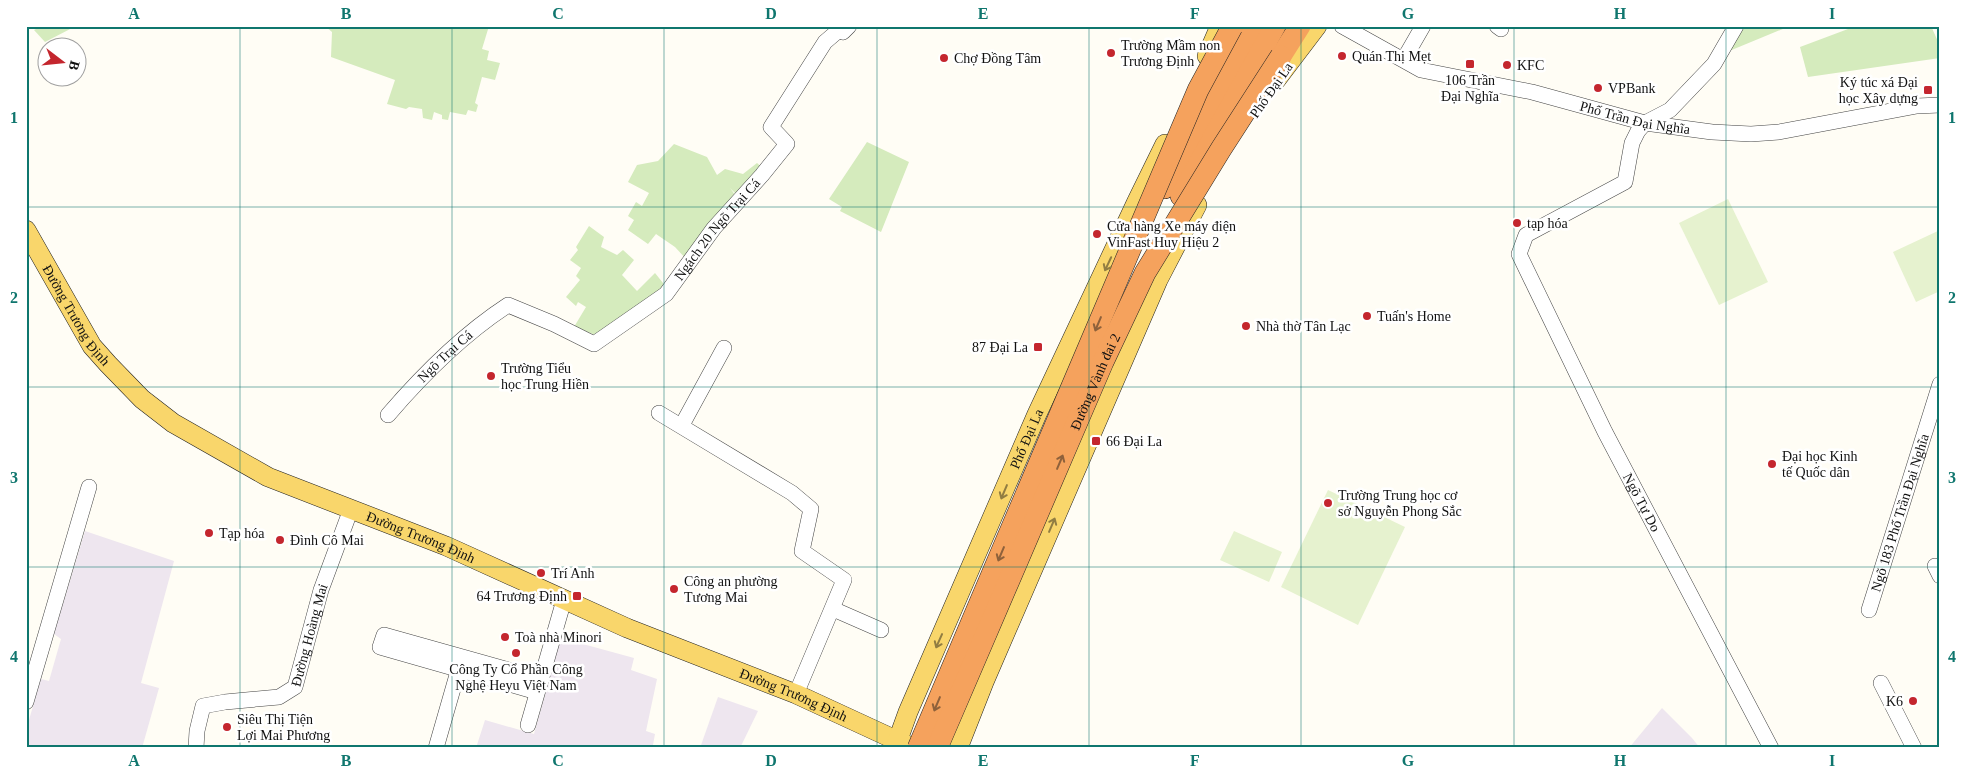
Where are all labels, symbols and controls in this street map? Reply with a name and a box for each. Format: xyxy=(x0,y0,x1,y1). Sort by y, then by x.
text: A xyxy=(128,5,140,22)
text: B xyxy=(341,5,352,22)
text: C xyxy=(552,5,564,22)
text: D xyxy=(765,5,777,22)
text: E xyxy=(978,5,988,22)
text: F xyxy=(1190,5,1200,22)
text: G xyxy=(1402,5,1415,22)
text: H xyxy=(1614,5,1627,22)
text: I xyxy=(1829,5,1835,22)
north arrow xyxy=(38,38,88,88)
place label: Trường Mầm non Trương Định xyxy=(1121,38,1220,69)
marker: Trường Mầm non Trương Định xyxy=(1105,47,1117,59)
place label: Quán Thị Mẹt xyxy=(1352,49,1431,64)
marker: Quán Thị Mẹt xyxy=(1336,50,1348,62)
place label: Chợ Đồng Tâm xyxy=(954,51,1041,66)
marker: Chợ Đồng Tâm xyxy=(938,52,950,64)
marker: 106 Trần Đại Nghĩa xyxy=(1464,58,1476,70)
place label: KFC xyxy=(1517,58,1544,73)
text: B xyxy=(66,59,83,72)
street label: Phố Đại La xyxy=(1247,59,1296,121)
marker: KFC xyxy=(1501,59,1513,71)
place label: 106 Trần Đại Nghĩa xyxy=(1441,73,1500,104)
place label: Ký túc xá Đại học Xây dựng xyxy=(1839,75,1918,106)
place label: VPBank xyxy=(1608,81,1655,96)
marker: VPBank xyxy=(1592,82,1604,94)
marker: Ký túc xá Đại học Xây dựng xyxy=(1922,84,1934,96)
street label: Phố Trần Đại Nghĩa xyxy=(1578,99,1692,137)
text: 1 xyxy=(10,109,18,126)
text: 1 xyxy=(1948,109,1956,126)
street label: Ngách 20 Ngõ Trại Cá xyxy=(672,175,764,283)
place label: tạp hóa xyxy=(1527,216,1569,231)
marker: tạp hóa xyxy=(1511,217,1523,229)
place label: Cửa hàng Xe máy điện VinFast Huy Hiệu 2 xyxy=(1107,219,1236,250)
marker: Cửa hàng Xe máy điện VinFast Huy Hiệu 2 xyxy=(1091,228,1103,240)
one-way arrow xyxy=(1102,256,1112,271)
street label: Đường Trương Định xyxy=(39,262,113,369)
text: 2 xyxy=(10,289,18,306)
text: 2 xyxy=(1948,289,1956,306)
place label: Tuấn's Home xyxy=(1377,309,1451,324)
marker: Tuấn's Home xyxy=(1361,310,1373,322)
one-way arrow xyxy=(1093,316,1103,331)
place label: Nhà thờ Tân Lạc xyxy=(1256,319,1351,334)
marker: Nhà thờ Tân Lạc xyxy=(1240,320,1252,332)
street label: Ngõ Trại Cá xyxy=(415,327,476,385)
street label: Đường Vành đai 2 xyxy=(1068,331,1123,432)
place label: 87 Đại La xyxy=(972,340,1029,355)
marker: 87 Đại La xyxy=(1032,341,1044,353)
place label: Trường Tiểu học Trung Hiền xyxy=(501,361,589,392)
marker: Trường Tiểu học Trung Hiền xyxy=(485,370,497,382)
street label: Phố Đại La xyxy=(1007,406,1047,471)
street label: Ngõ 183 Phố Trần Đại Nghĩa xyxy=(1868,431,1932,594)
place label: 66 Đại La xyxy=(1106,434,1163,449)
marker: 66 Đại La xyxy=(1090,435,1102,447)
place label: Đại học Kinh tế Quốc dân xyxy=(1782,449,1857,480)
one-way arrow xyxy=(1055,455,1065,470)
marker: Đại học Kinh tế Quốc dân xyxy=(1766,458,1778,470)
text: 3 xyxy=(10,469,18,486)
text: 3 xyxy=(1948,469,1956,486)
street label: Ngõ Tự Do xyxy=(1620,471,1663,534)
one-way arrow xyxy=(998,484,1008,499)
place label: Trường Trung học cơ sở Nguyễn Phong Sắc xyxy=(1338,488,1462,519)
marker: Trường Trung học cơ sở Nguyễn Phong Sắc xyxy=(1322,497,1334,509)
street label: Đường Trương Định xyxy=(364,509,477,566)
one-way arrow xyxy=(1047,518,1057,533)
place label: Tạp hóa xyxy=(219,526,265,541)
marker: Tạp hóa xyxy=(203,527,215,539)
place label: Đình Cô Mai xyxy=(290,533,364,548)
marker: Đình Cô Mai xyxy=(274,534,286,546)
one-way arrow xyxy=(996,546,1006,561)
place label: Trí Anh xyxy=(551,566,594,581)
marker: Trí Anh xyxy=(535,567,547,579)
place label: Công an phường Tương Mai xyxy=(684,574,778,605)
street label: Đường Hoàng Mai xyxy=(288,581,331,688)
marker: Công an phường Tương Mai xyxy=(668,583,680,595)
place label: 64 Trương Định xyxy=(477,589,567,604)
marker: 64 Trương Định xyxy=(571,590,583,602)
place label: Toà nhà Minori xyxy=(515,630,602,645)
marker: Toà nhà Minori xyxy=(499,631,511,643)
one-way arrow xyxy=(934,633,944,648)
marker: Công Ty Cổ Phần Công Nghệ Heyu Việt Nam xyxy=(510,647,522,659)
text: 4 xyxy=(10,648,18,665)
text: 4 xyxy=(1948,648,1956,665)
place label: Công Ty Cổ Phần Công Nghệ Heyu Việt Nam xyxy=(449,662,583,693)
street label: Đường Trương Định xyxy=(738,666,850,725)
place label: K6 xyxy=(1886,694,1903,709)
marker: K6 xyxy=(1907,695,1919,707)
one-way arrow xyxy=(932,696,941,711)
place label: Siêu Thị Tiện Lợi Mai Phương xyxy=(237,712,330,743)
marker: Siêu Thị Tiện Lợi Mai Phương xyxy=(221,721,233,733)
text: A xyxy=(128,752,140,769)
text: B xyxy=(341,752,352,769)
text: C xyxy=(552,752,564,769)
text: D xyxy=(765,752,777,769)
text: E xyxy=(978,752,988,769)
text: F xyxy=(1190,752,1200,769)
text: G xyxy=(1402,752,1415,769)
text: H xyxy=(1614,752,1627,769)
text: I xyxy=(1829,752,1835,769)

